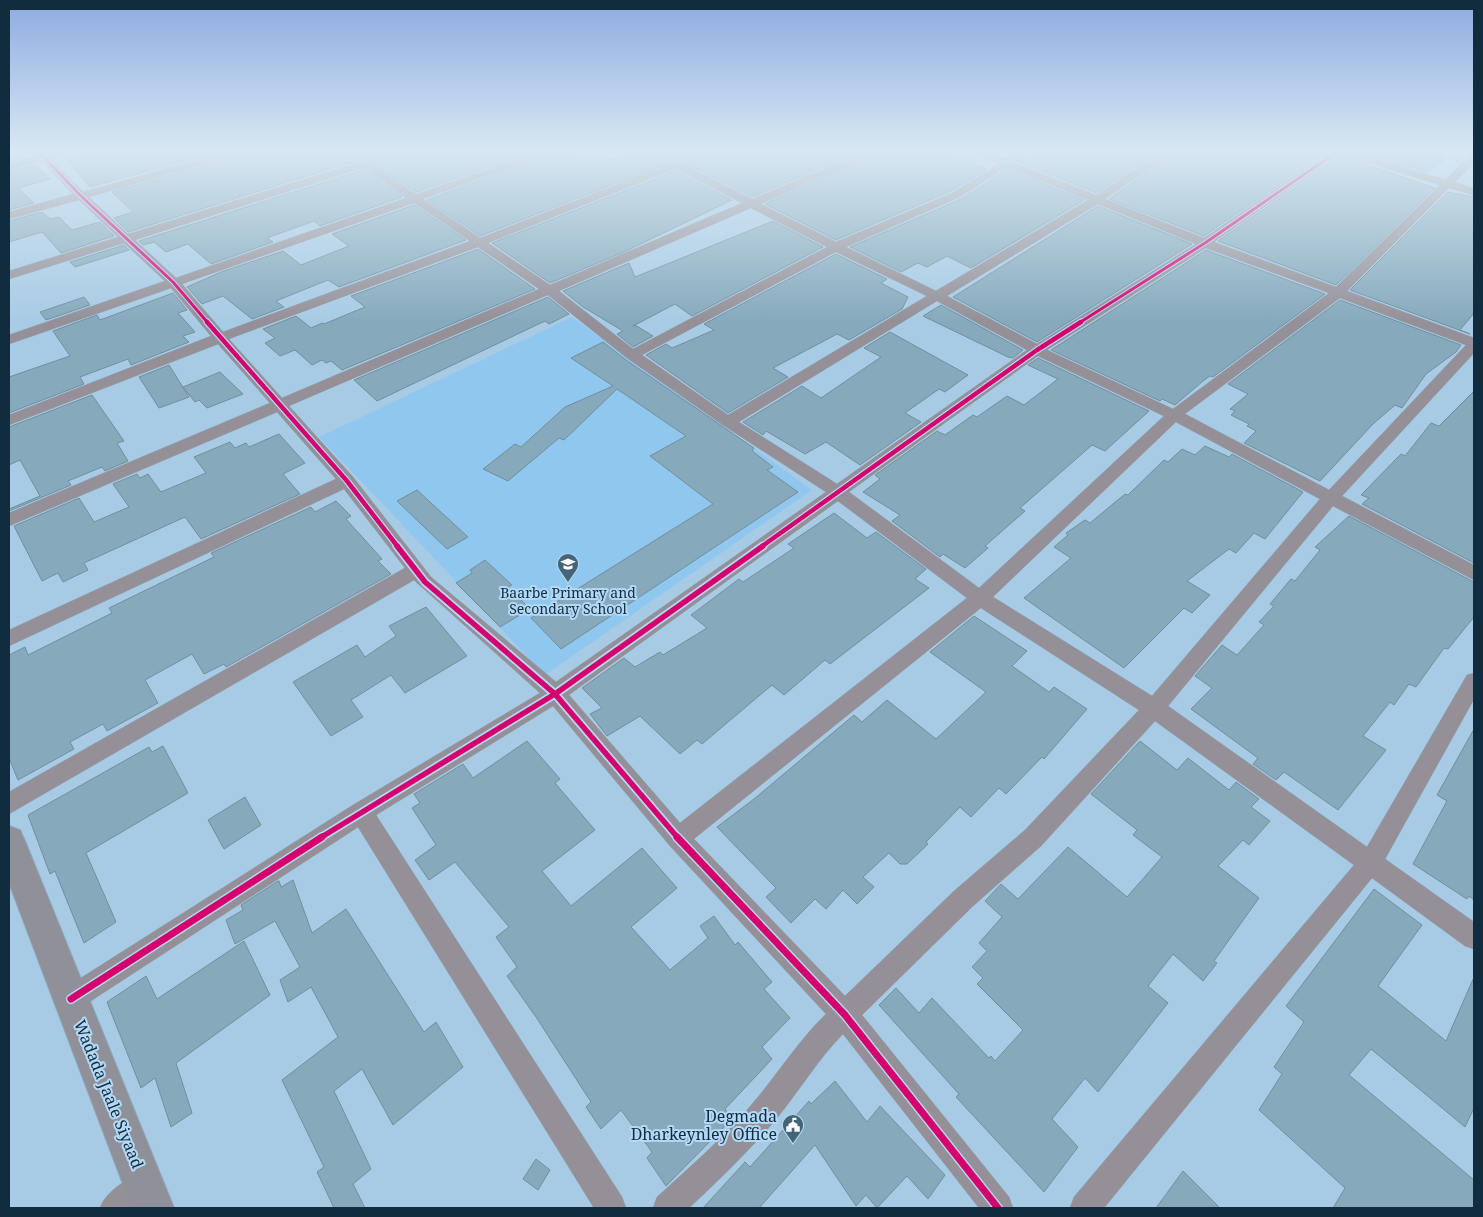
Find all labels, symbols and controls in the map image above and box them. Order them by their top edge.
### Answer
school or university icon: Baarbe Primary and Secondary School [556,552,580,583]
place label: Baarbe Primary and Secondary School [500,583,636,618]
street label: Wadada Jaale Siyaad [69,1016,149,1172]
place label: Degmada Dharkeynley Office [631,1105,777,1145]
public building icon: Degmada Dharkeynley Office [781,1113,805,1144]

